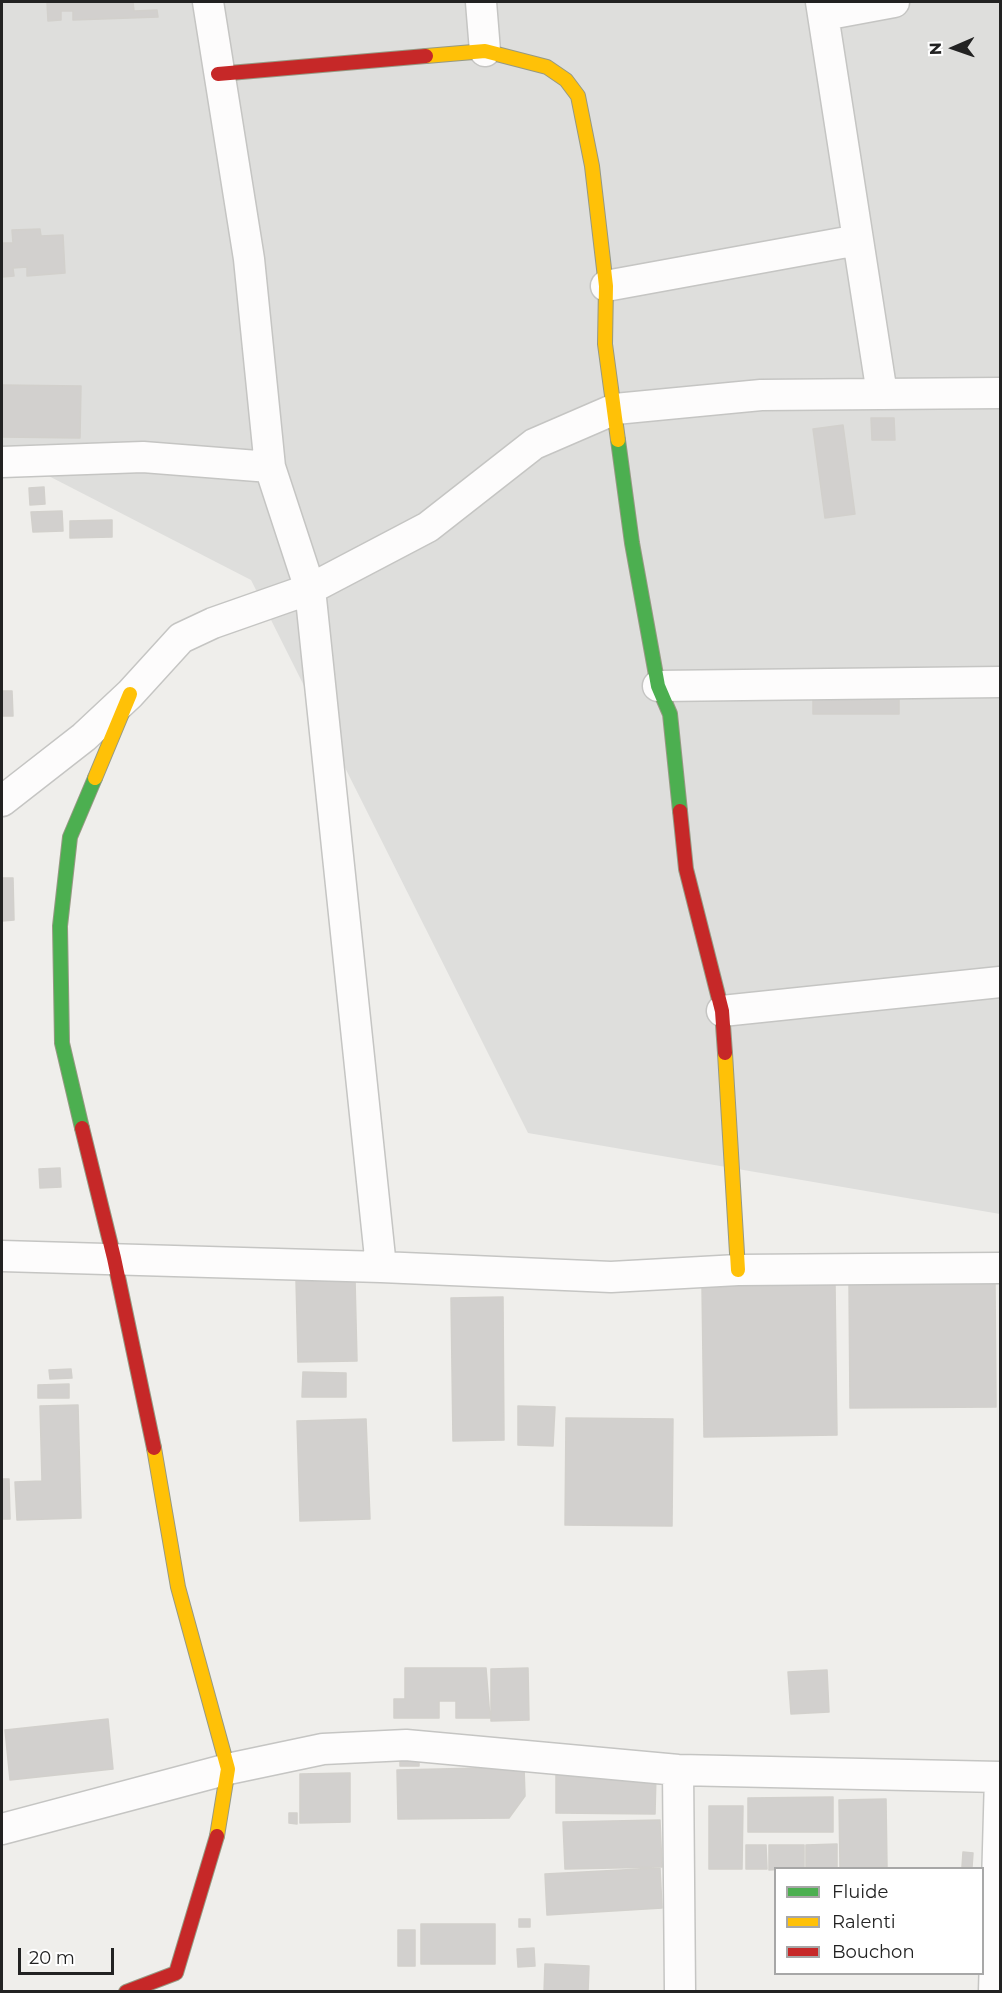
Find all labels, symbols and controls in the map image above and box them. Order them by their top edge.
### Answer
north arrow [924,18,984,78]
text: N [926,42,945,55]
legend [774,1867,984,1975]
text: Fluide [832,1881,888,1903]
text: Ralenti [832,1911,896,1933]
scale bar [21,1936,117,1974]
text: Bouchon [832,1941,915,1963]
text: 20 m [29,1947,75,1969]

